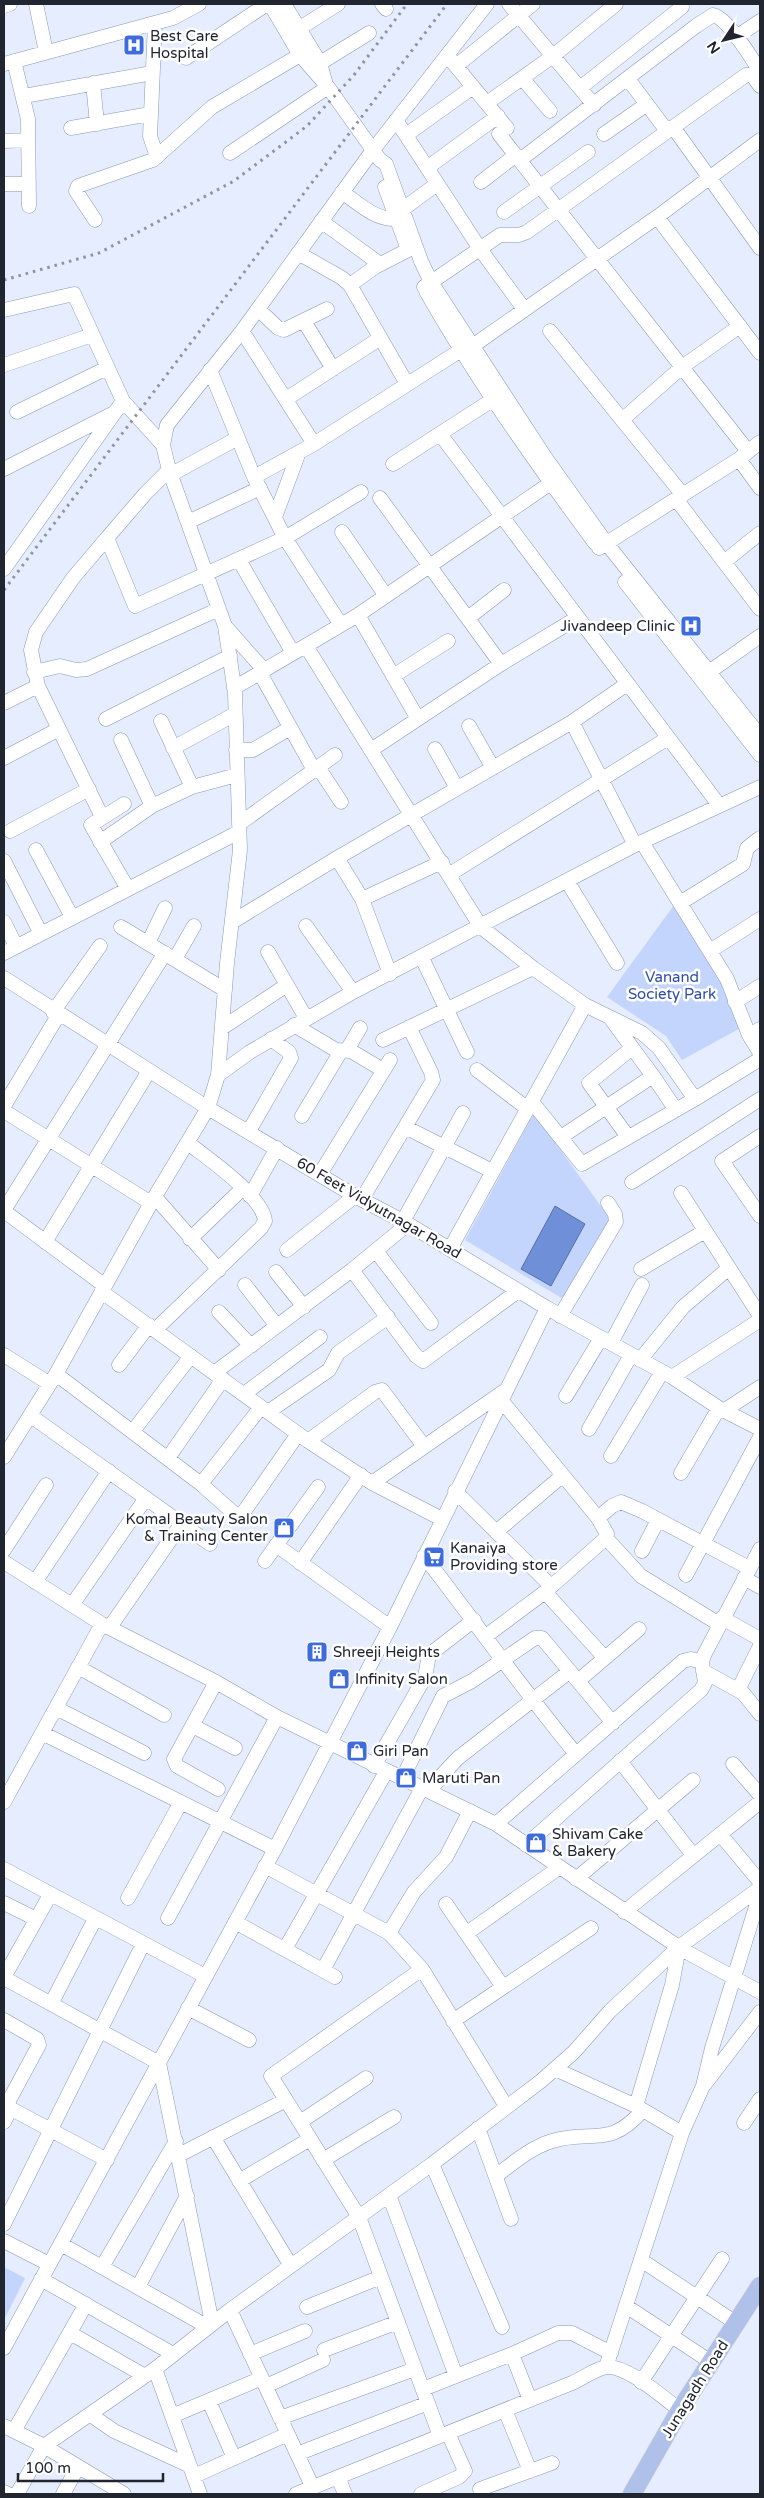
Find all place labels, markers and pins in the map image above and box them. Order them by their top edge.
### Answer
place label: Best Care Hospital [150,27,218,62]
hospital icon: Best Care Hospital [122,33,146,57]
hospital icon: Jivandeep Clinic [679,614,703,638]
place label: Jivandeep Clinic [560,617,675,635]
place label: Komal Beauty Salon & Training Center [125,1510,268,1545]
shop icon: Komal Beauty Salon & Training Center [272,1516,296,1540]
place label: Kanaiya Providing store [450,1539,558,1574]
supermarket icon: Kanaiya Providing store [422,1545,446,1569]
building icon: Shreeji Heights [305,1640,329,1664]
place label: Shreeji Heights [333,1643,440,1661]
shop icon: Infinity Salon [327,1667,351,1691]
place label: Infinity Salon [355,1670,448,1688]
shop icon: Giri Pan [345,1739,369,1763]
place label: Giri Pan [373,1742,429,1760]
shop icon: Maruti Pan [394,1766,418,1790]
place label: Maruti Pan [422,1769,500,1787]
place label: Shivam Cake & Bakery [552,1825,643,1860]
shop icon: Shivam Cake & Bakery [524,1831,548,1855]

